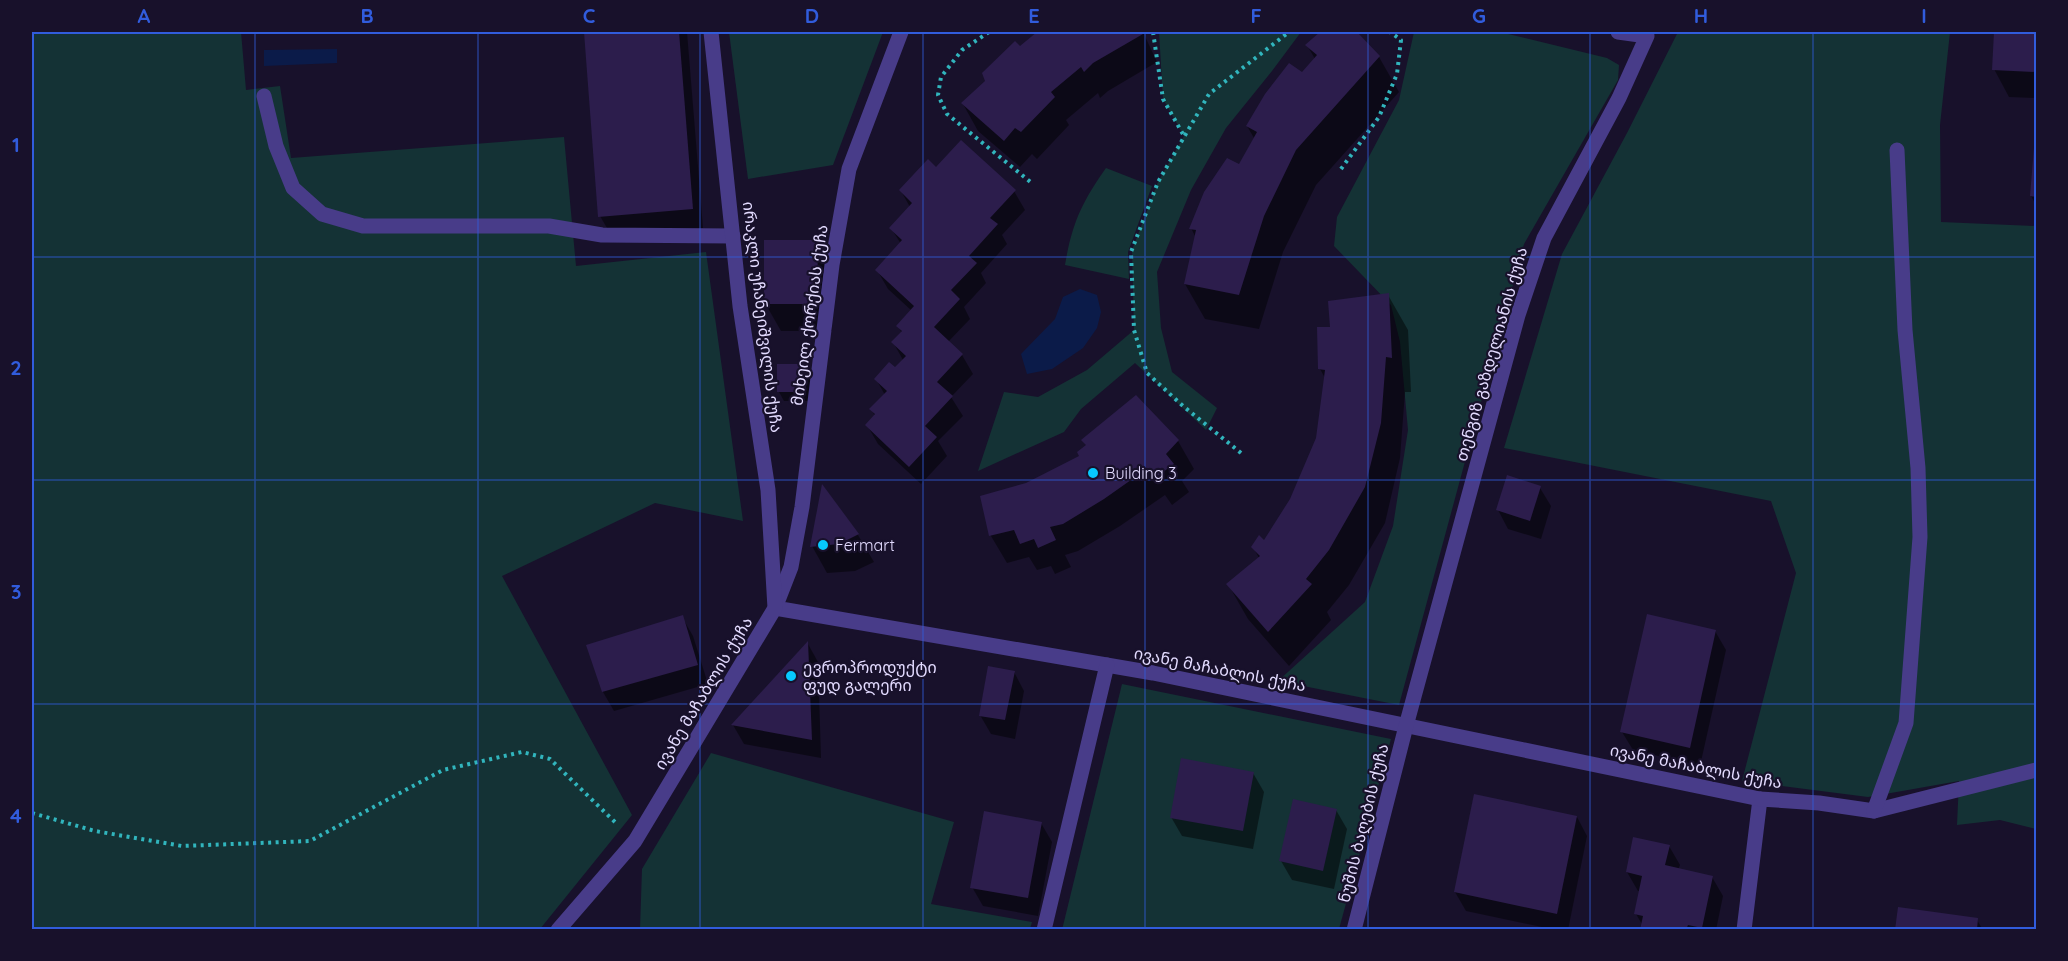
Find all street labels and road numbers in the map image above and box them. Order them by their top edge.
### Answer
street label: ირაკლი უჩანეიშვილის ქუჩა [738,200,787,434]
street label: მიხეილ ქორქიას ქუჩა [786,223,833,407]
street label: თენგიზ გაზდელიანის ქუჩა [1451,245,1532,464]
street label: ივანე მაჩაბლის ქუჩა [649,613,757,773]
street label: ივანე მაჩაბლის ქუჩა [1132,643,1308,696]
street label: ივანე მაჩაბლის ქუჩა [1608,740,1784,793]
street label: ნუშის ბაღების ქუჩა [1334,742,1392,904]

